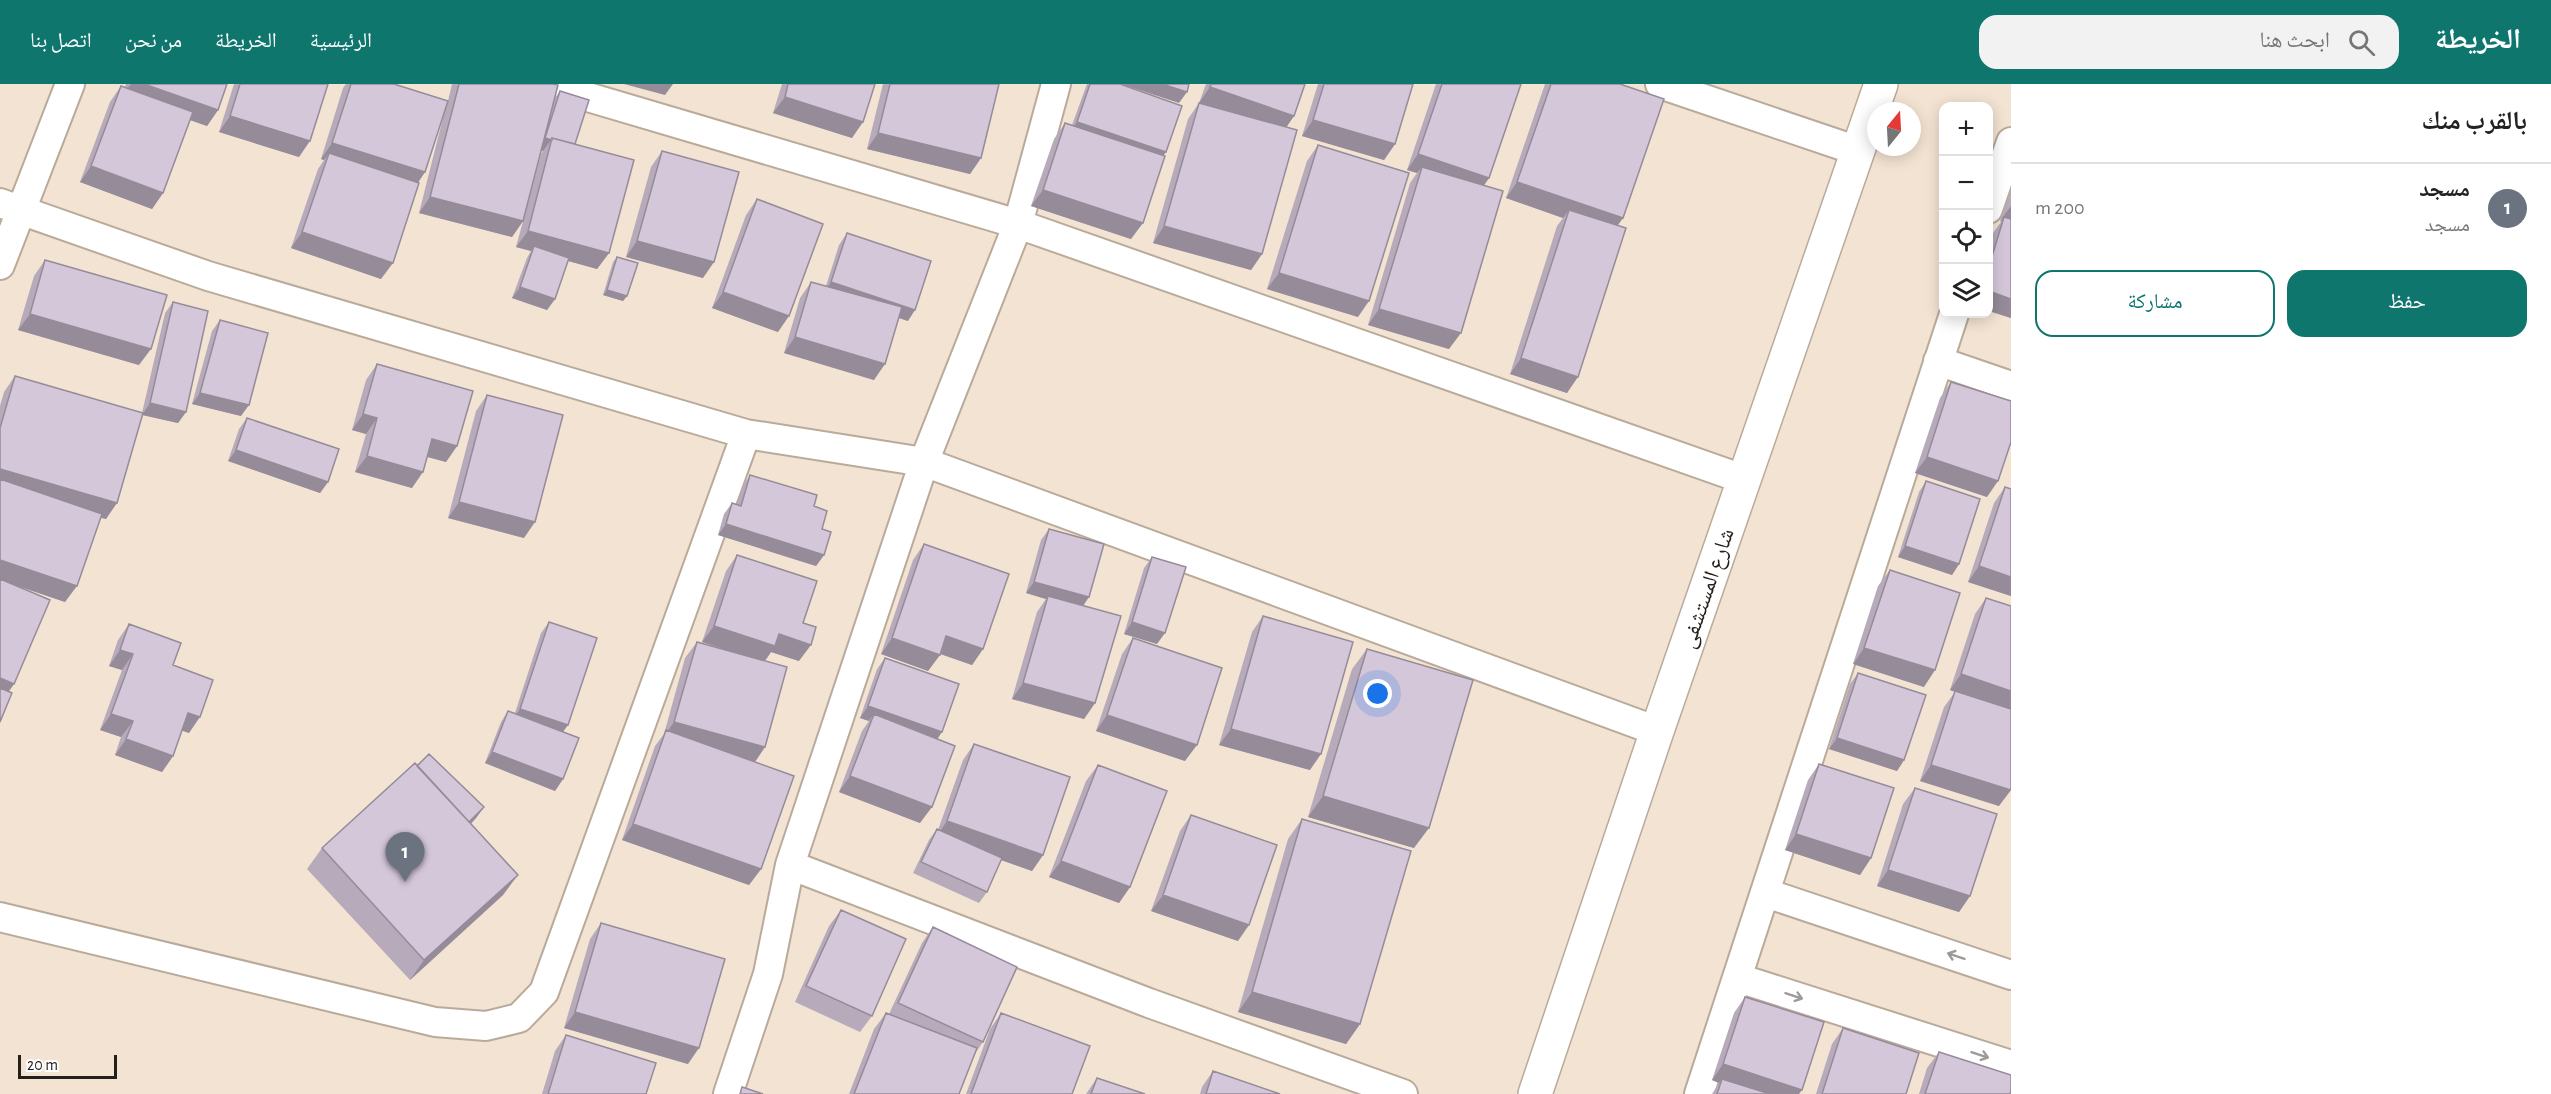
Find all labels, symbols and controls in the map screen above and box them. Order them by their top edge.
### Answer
search box [1979,15,2399,69]
icon: search [2345,26,2378,59]
text: الخريطة [2435,26,2521,54]
text: ابحث هنا [2259,29,2330,51]
text: اتصل بنا [30,30,92,51]
text: من نحن [125,30,182,51]
text: الخريطة [215,30,277,51]
text: الرئيسية [310,30,372,51]
north arrow [1867,102,1921,156]
map controls [1939,102,1993,318]
button: + [1939,102,1993,156]
text: بالقرب منك [2422,108,2527,134]
button: − [1939,156,1993,210]
text: مسجد [2419,178,2470,200]
text: 200 m [2035,198,2085,218]
text: 1 [2504,198,2511,218]
button: locate [1939,210,1993,264]
text: مسجد [2425,215,2470,235]
button: layers [1939,264,1993,318]
button: مشاركة [2035,270,2275,337]
button: حفظ [2287,270,2527,337]
street label: شارع المستشفى [1676,526,1740,652]
your location [1363,679,1392,708]
pin: 1 [386,832,424,882]
one-way arrow [1947,950,1966,961]
one-way arrow [1784,991,1803,1002]
one-way arrow [1970,1050,1989,1061]
scale bar [18,1052,117,1080]
text: 20 m [27,1057,58,1073]

